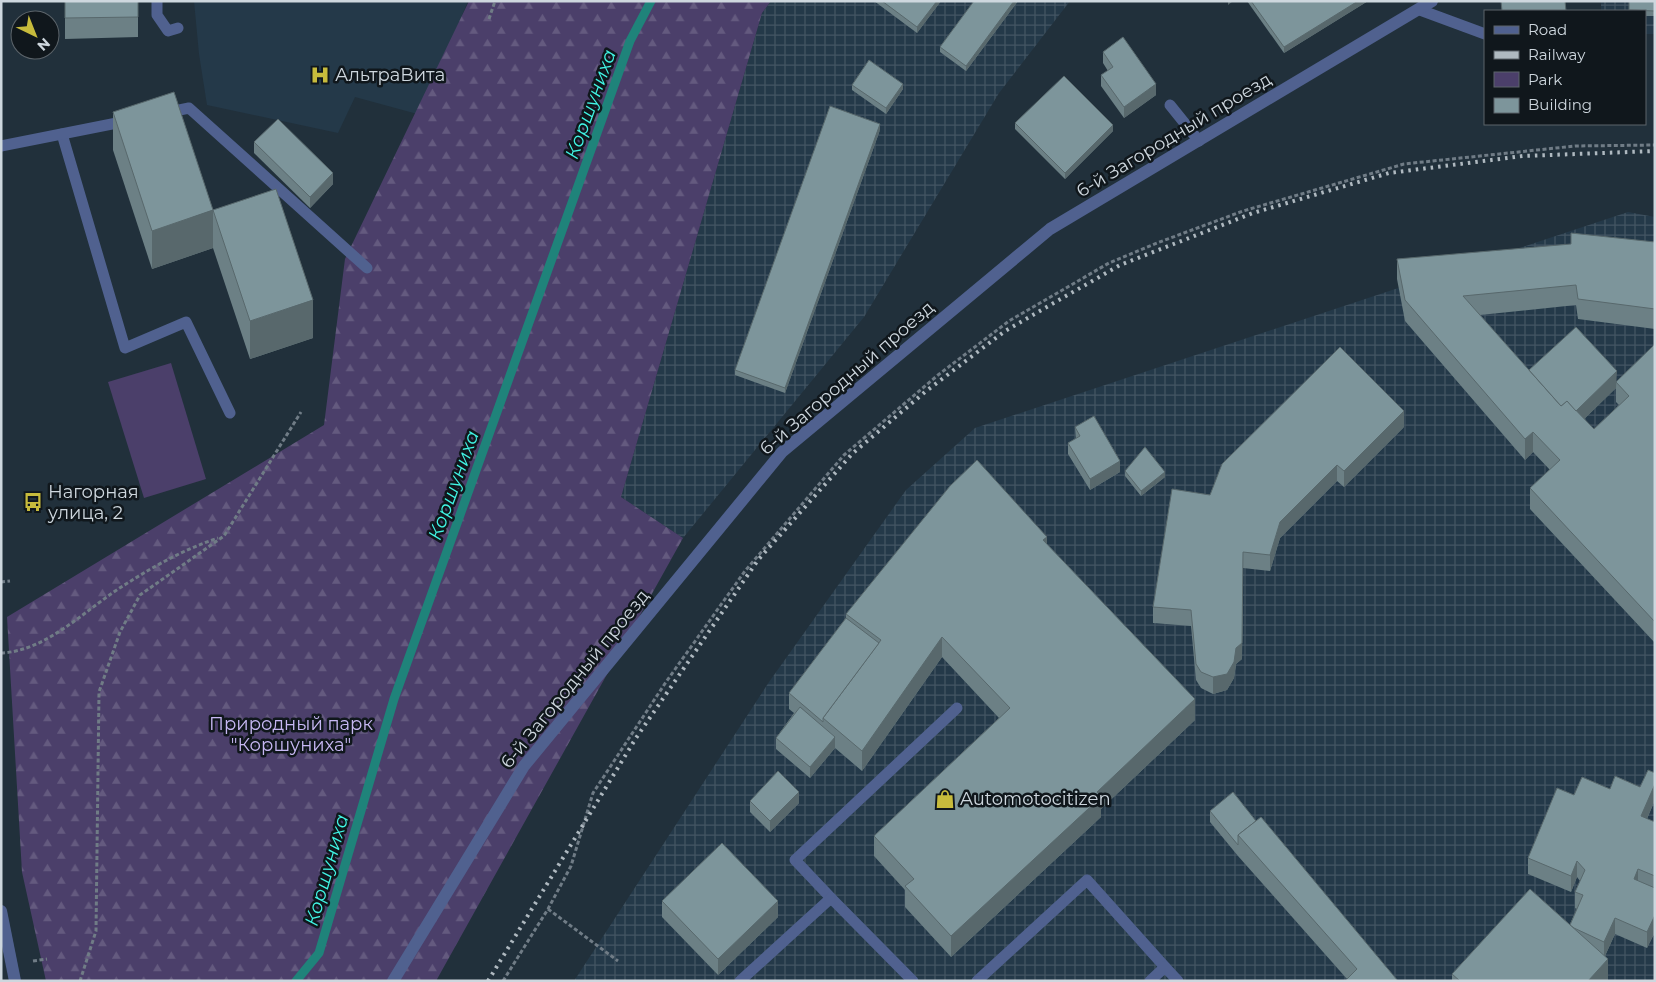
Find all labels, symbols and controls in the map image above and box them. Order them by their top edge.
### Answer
north arrow [10,10,60,60]
legend [1484,10,1646,125]
text: Road [1528,20,1567,39]
text: N [34,34,54,55]
text: Railway [1528,45,1586,64]
water label: Коршуниха [560,46,621,162]
hospital icon: АльтраВита [309,64,331,86]
place label: АльтраВита [335,64,445,86]
street label: 6-й Загородный проезд [1073,68,1276,202]
text: Park [1528,70,1562,89]
text: Building [1528,95,1592,114]
street label: 6-й Загородный проезд [755,296,939,460]
water label: Коршуниха [423,427,484,543]
place label: Нагорная улица, 2 [47,481,139,524]
bus stop icon: Нагорная улица, 2 [22,491,44,513]
street label: 6-й Загородный проезд [496,585,654,773]
park label: Природный парк "Коршуниха" [209,713,373,756]
shop icon: Automotocitizen [934,788,956,810]
place label: Automotocitizen [960,788,1111,810]
water label: Коршуниха [300,812,353,929]

